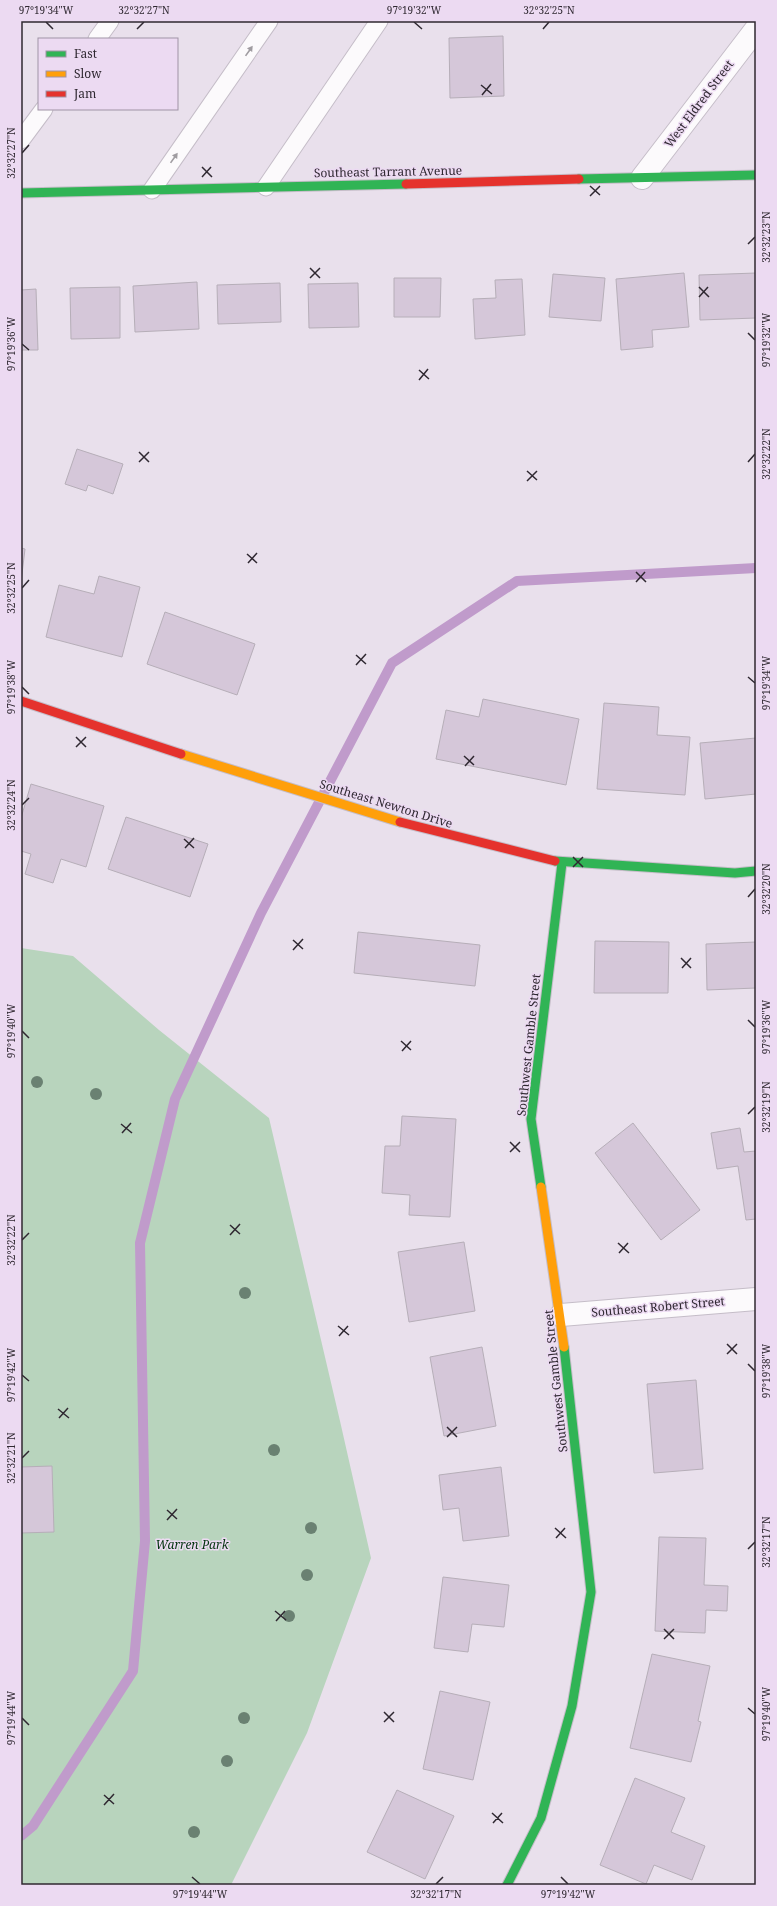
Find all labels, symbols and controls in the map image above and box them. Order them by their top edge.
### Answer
text: 97°19'34"W [19,3,74,17]
text: 32°32'27"N [118,3,170,17]
text: 97°19'32"W [387,3,442,17]
text: 32°32'25"N [523,3,575,17]
legend [38,38,178,110]
text: Fast [74,45,97,62]
one-way arrow [245,46,253,56]
street label: West Eldred Street [660,56,737,151]
text: Slow [74,65,102,82]
text: Jam [73,85,96,102]
text: 32°32'27"N [4,127,18,179]
one-way arrow [170,152,178,163]
street label: Southeast Tarrant Avenue [314,162,462,181]
text: 32°32'23"N [759,211,773,263]
text: 97°19'32"W [759,312,773,367]
text: 97°19'36"W [4,316,18,371]
text: 32°32'22"N [759,428,773,480]
text: 32°32'25"N [4,562,18,614]
text: 97°19'34"W [759,655,773,710]
text: 97°19'38"W [4,659,18,714]
street label: Southeast Newton Drive [317,775,455,832]
text: 32°32'24"N [4,779,18,831]
text: 32°32'20"N [759,863,773,915]
street label: Southwest Gamble Street [513,973,544,1117]
text: 97°19'36"W [759,999,773,1054]
text: 97°19'40"W [4,1003,18,1058]
text: 32°32'19"N [759,1081,773,1133]
text: 32°32'22"N [4,1214,18,1266]
street label: Southeast Robert Street [591,1292,725,1321]
street label: Southwest Gamble Street [540,1309,571,1453]
text: 97°19'38"W [759,1343,773,1398]
text: 97°19'42"W [4,1347,18,1402]
text: 32°32'21"N [4,1432,18,1484]
text: 32°32'17"N [759,1516,773,1568]
park label: Warren Park [156,1536,230,1553]
text: 97°19'40"W [759,1686,773,1741]
text: 97°19'44"W [4,1690,18,1745]
text: 97°19'44"W [173,1887,228,1901]
text: 32°32'17"N [410,1887,462,1901]
text: 97°19'42"W [541,1887,596,1901]

